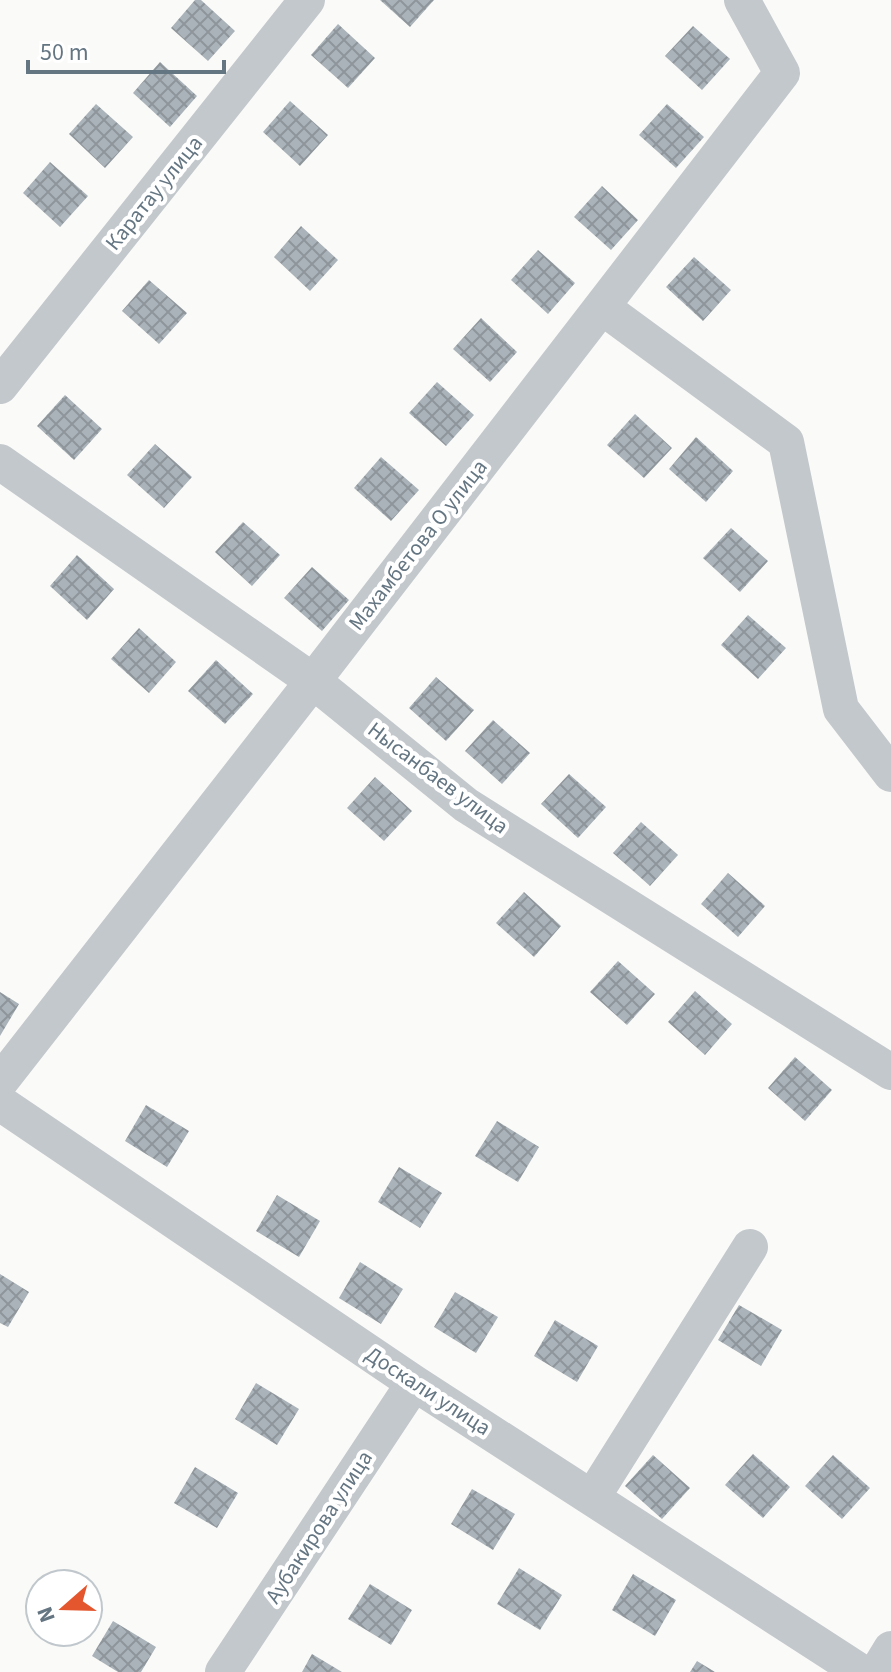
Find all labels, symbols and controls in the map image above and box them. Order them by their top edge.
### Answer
scale bar [28,24,224,74]
text: 50 m [40,35,89,70]
street label: Каратау улица [98,129,210,257]
street label: Махамбетова О улица [341,453,495,637]
street label: Нысанбаев улица [361,714,515,842]
street label: Доскали улица [359,1338,497,1444]
street label: Аубакирова улица [257,1444,381,1610]
north arrow [24,1568,104,1648]
text: N [29,1602,64,1627]

